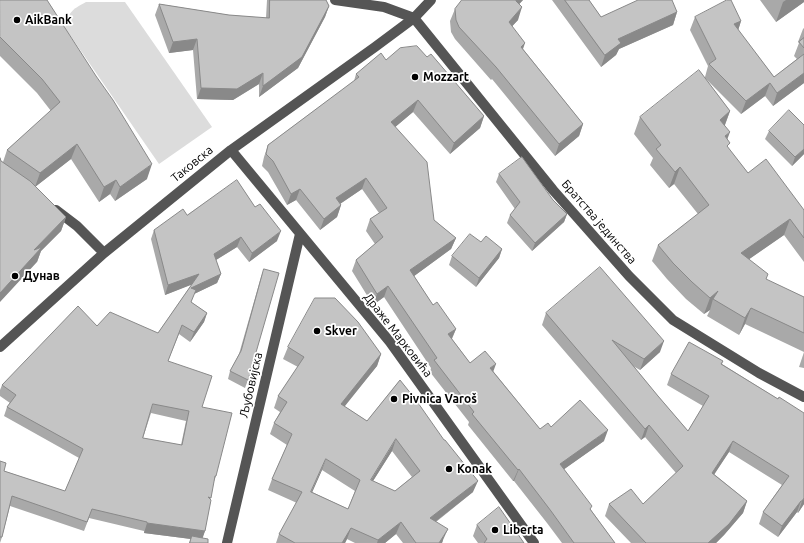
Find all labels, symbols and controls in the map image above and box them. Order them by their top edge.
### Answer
place label: AikBank [25,13,72,27]
marker: AikBank [12,15,22,25]
place label: Mozzart [423,70,469,84]
marker: Mozzart [410,72,420,82]
street label: Таковска [168,143,216,185]
street label: Братства јединства [558,177,640,267]
place label: Дунав [23,269,60,283]
marker: Дунав [10,271,20,281]
street label: Драже Марковића [361,290,435,380]
place label: Skver [325,324,357,338]
marker: Skver [312,326,322,336]
street label: Љубовијска [236,351,266,419]
place label: Pivnica Varoš [402,392,477,406]
marker: Pivnica Varoš [389,394,399,404]
place label: Konak [457,462,492,476]
marker: Konak [444,464,454,474]
place label: Liberta [503,523,543,537]
marker: Liberta [490,525,500,535]

